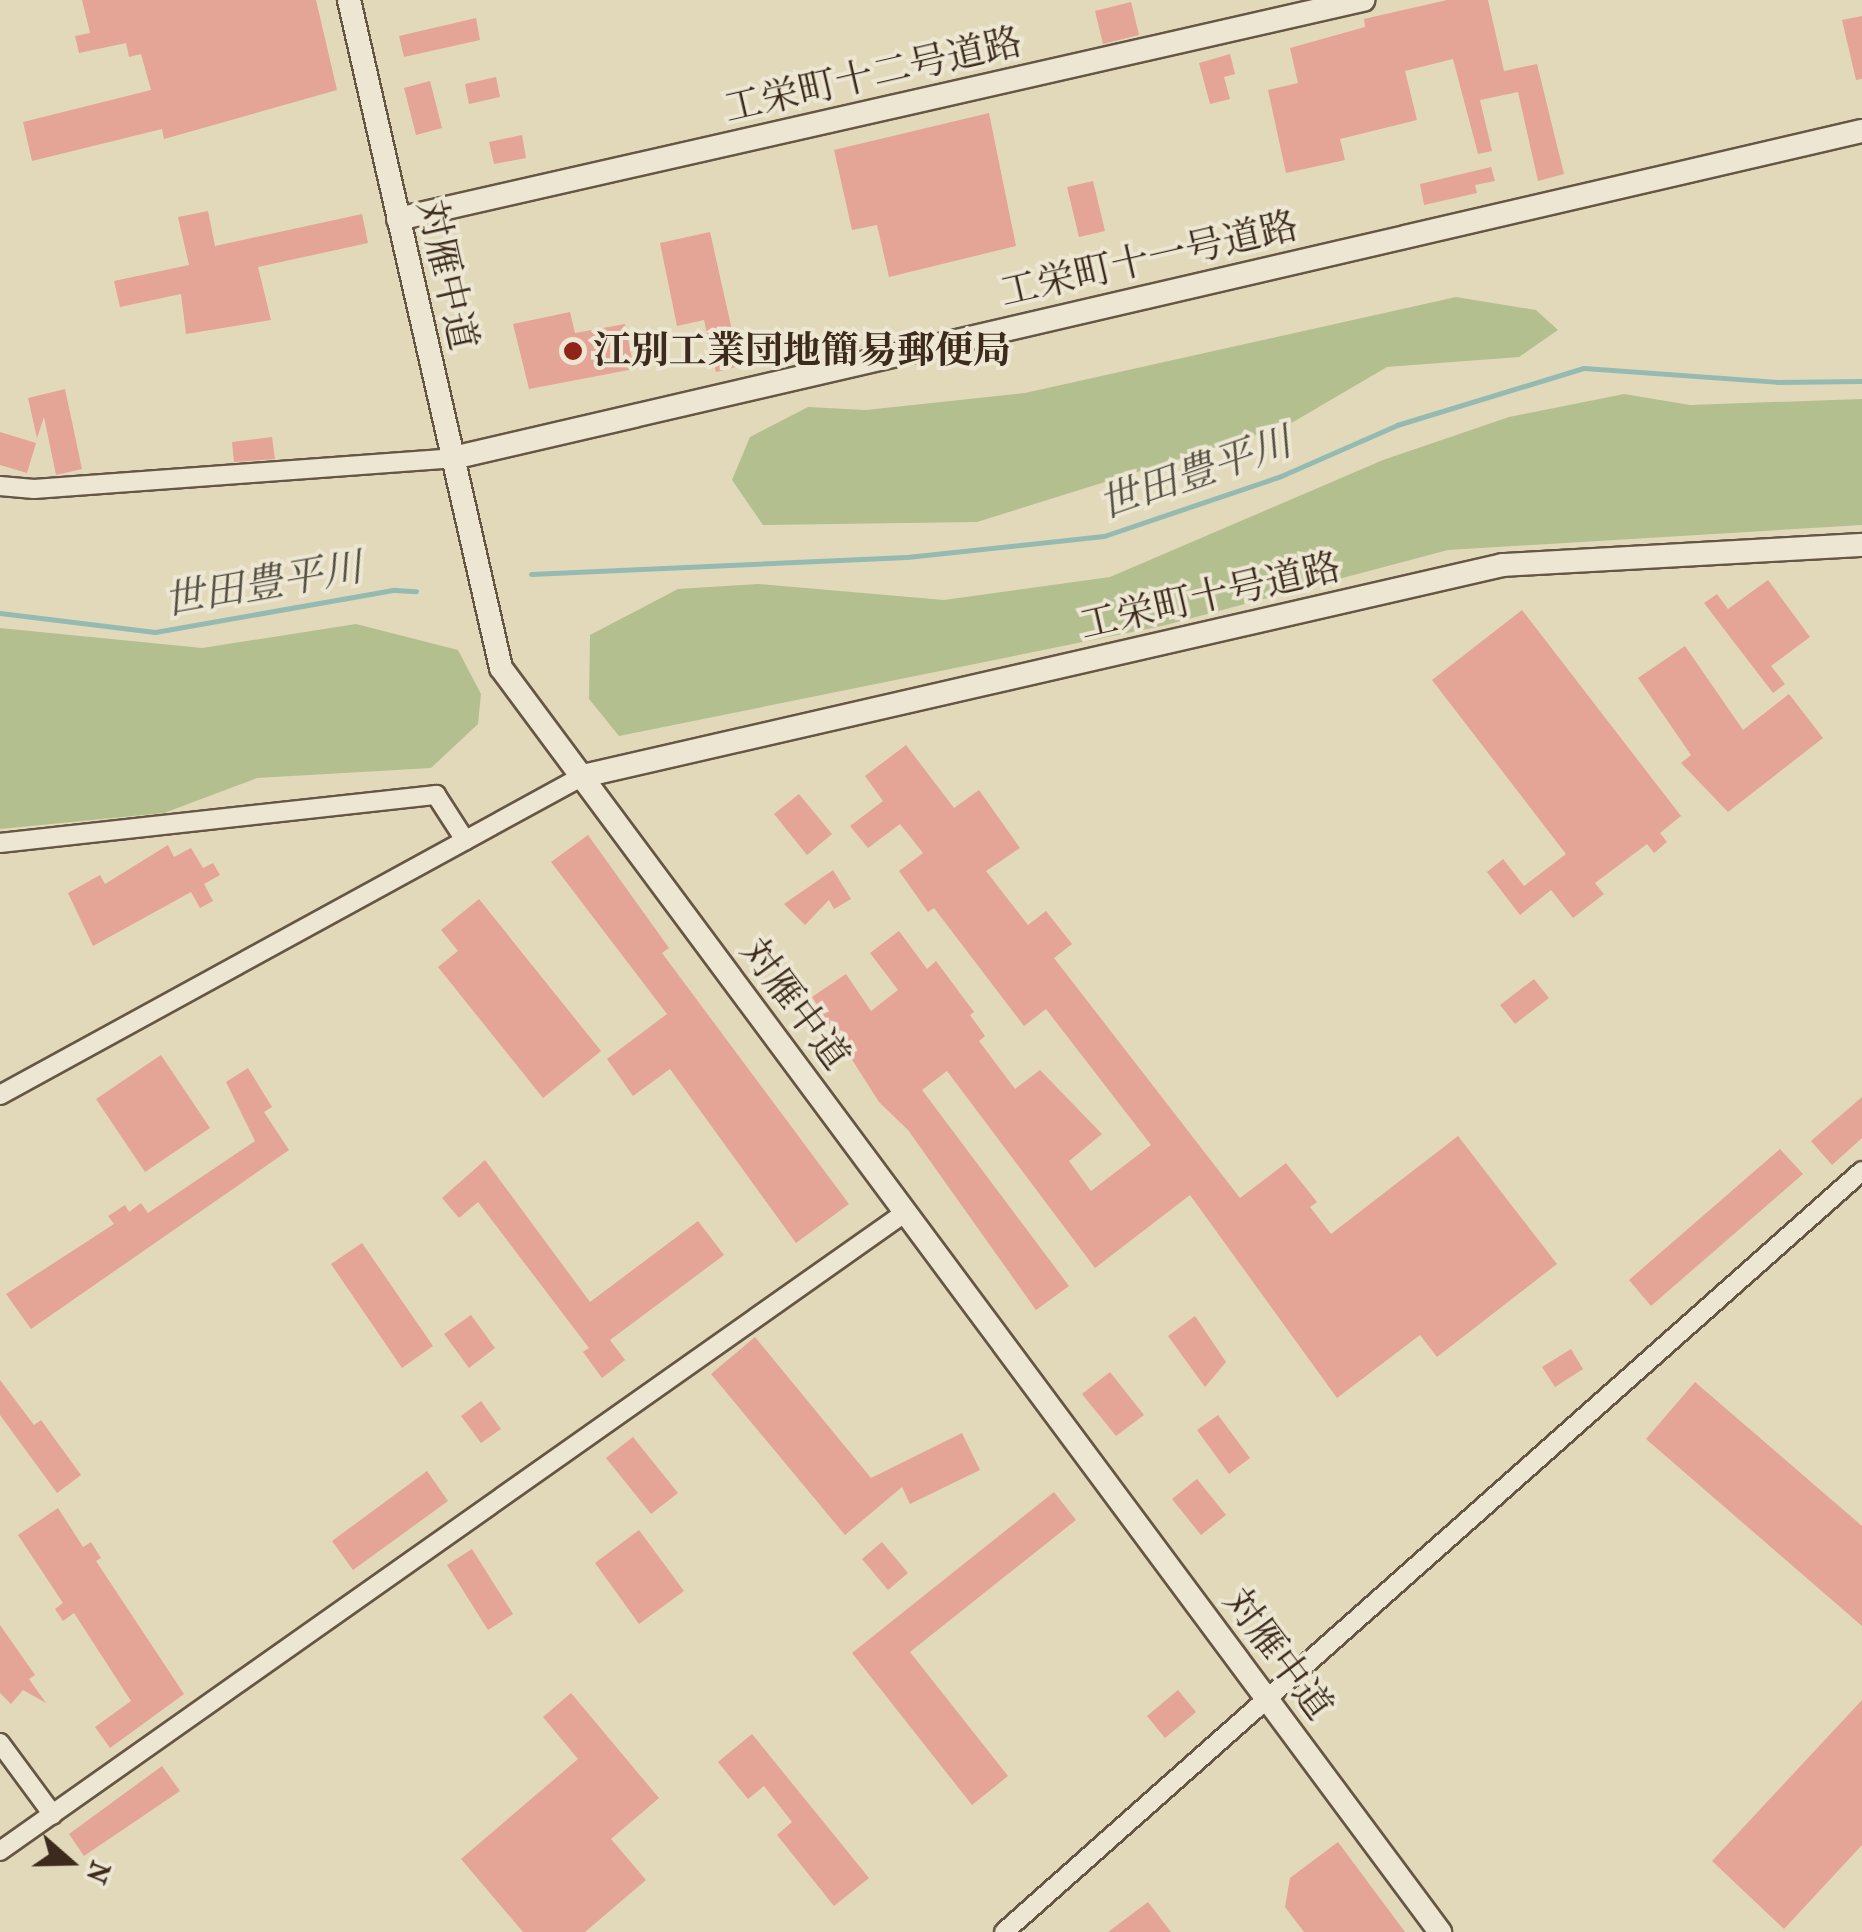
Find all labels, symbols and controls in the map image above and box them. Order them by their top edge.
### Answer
street label: 工栄町十二号道路 [720,19,1026,131]
street label: 対雁中道 [408,196,486,354]
street label: 工栄町十一号道路 [996,203,1302,315]
place label: 江別工業団地簡易郵便局 [593,328,1011,374]
marker: 江別工業団地簡易郵便局 [562,340,584,362]
water label: 世田豊平川 [1093,418,1297,528]
water label: 世田豊平川 [160,543,366,625]
street label: 工栄町十号道路 [1075,544,1345,648]
street label: 対雁中道 [731,930,859,1078]
street label: 対雁中道 [1214,1580,1342,1728]
north arrow [20,1812,120,1912]
text: N [80,1857,118,1888]

